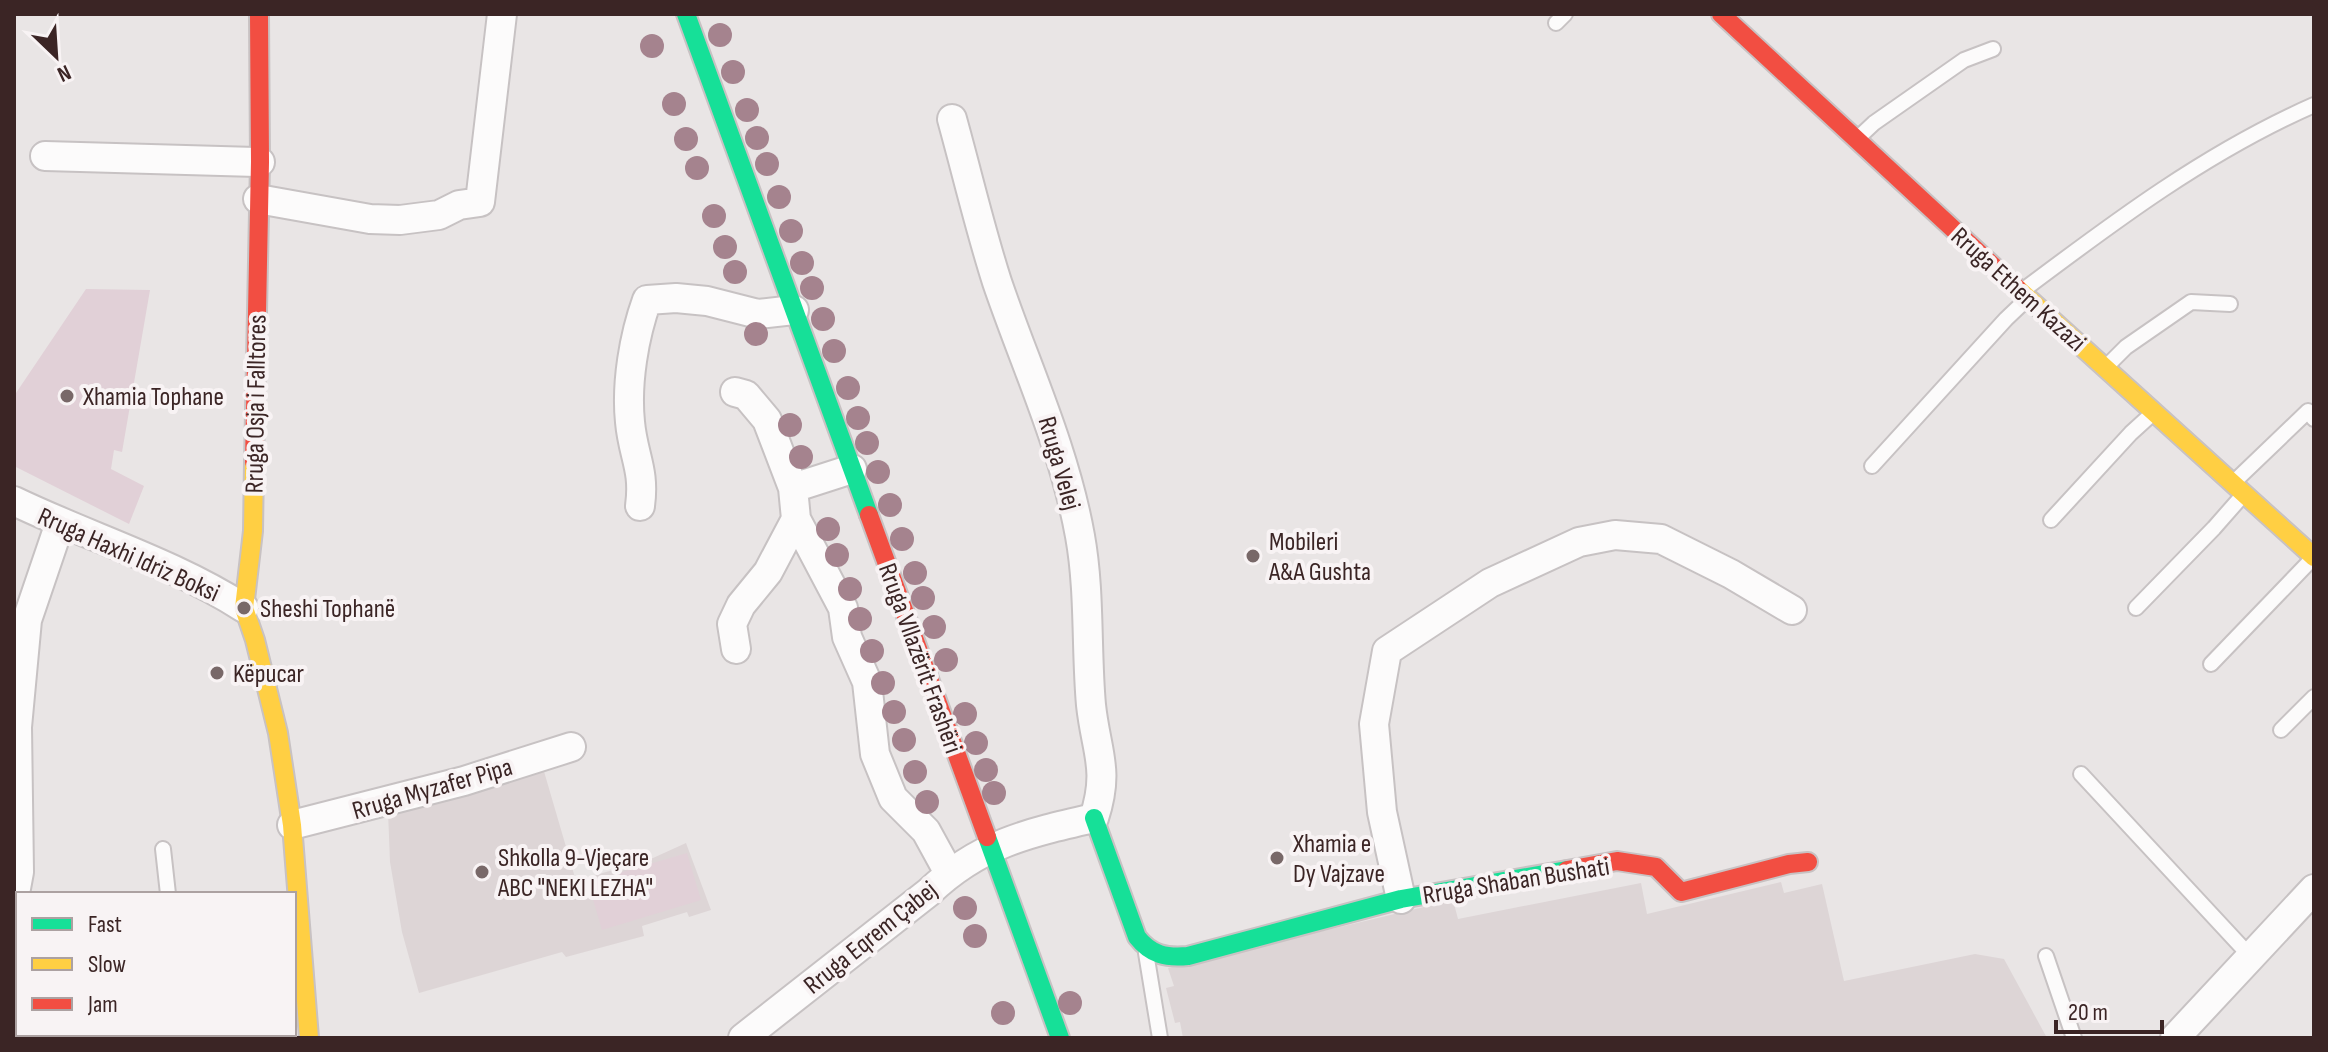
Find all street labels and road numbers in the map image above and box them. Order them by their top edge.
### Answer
street label: Rruga Ethem Kazazi [1944,221,2092,359]
street label: Rruga Osja i Falltores [239,314,274,494]
street label: Rruga Velej [1030,413,1087,514]
street label: Rruga Haxhi Idriz Boksi [33,501,224,609]
street label: Rruga Vllazërit Frashëri [871,559,968,758]
street label: Rruga Myzafer Pipa [349,752,516,827]
street label: Rruga Shaban Bushati [1421,851,1612,912]
street label: Rruga Eqrem Çabej [798,875,944,1001]

